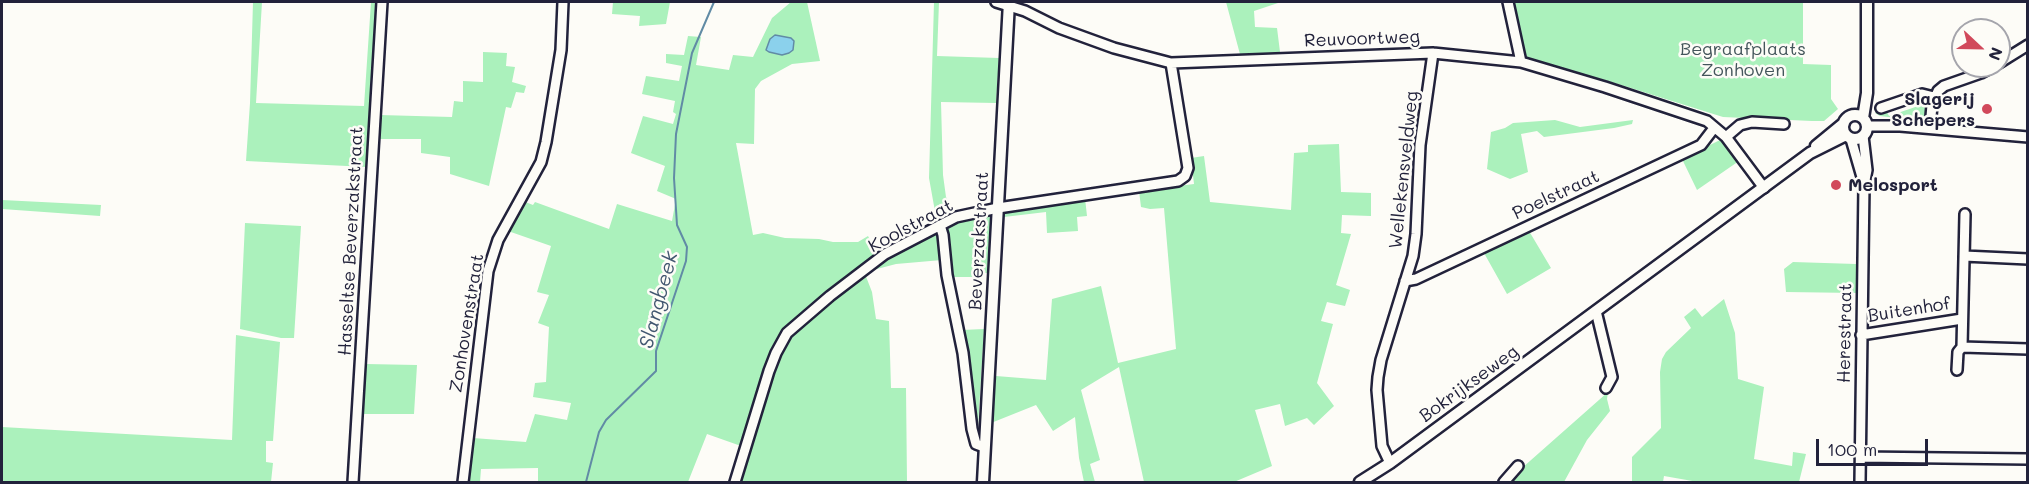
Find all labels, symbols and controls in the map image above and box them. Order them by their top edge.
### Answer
north arrow [1951,18,2011,78]
street label: Reuvoortweg [1304,26,1420,52]
park label: Begraafplaats Zonhoven [1680,38,1806,80]
text: N [1984,45,2008,64]
place label: Slagerij Schepers [1891,88,1975,130]
street label: Wellekensveldweg [1385,90,1423,250]
marker: Slagerij Schepers [1980,102,1994,116]
street label: Hasseltse Beverzakstraat [334,126,368,356]
street label: Poelstraat [1509,165,1603,225]
street label: Beverzakstraat [965,171,993,311]
place label: Melosport [1848,174,1938,196]
marker: Melosport [1829,178,1843,192]
street label: Koolstraat [865,195,957,257]
water label: Slangbeek [635,249,683,351]
street label: Zonhovenstraat [445,252,489,394]
street label: Herestraat [1833,283,1857,383]
street label: Buitenhof [1866,293,1952,327]
street label: Bokrijkseweg [1415,341,1523,427]
scale bar [1819,427,1932,465]
text: 100 m [1827,437,1877,461]

